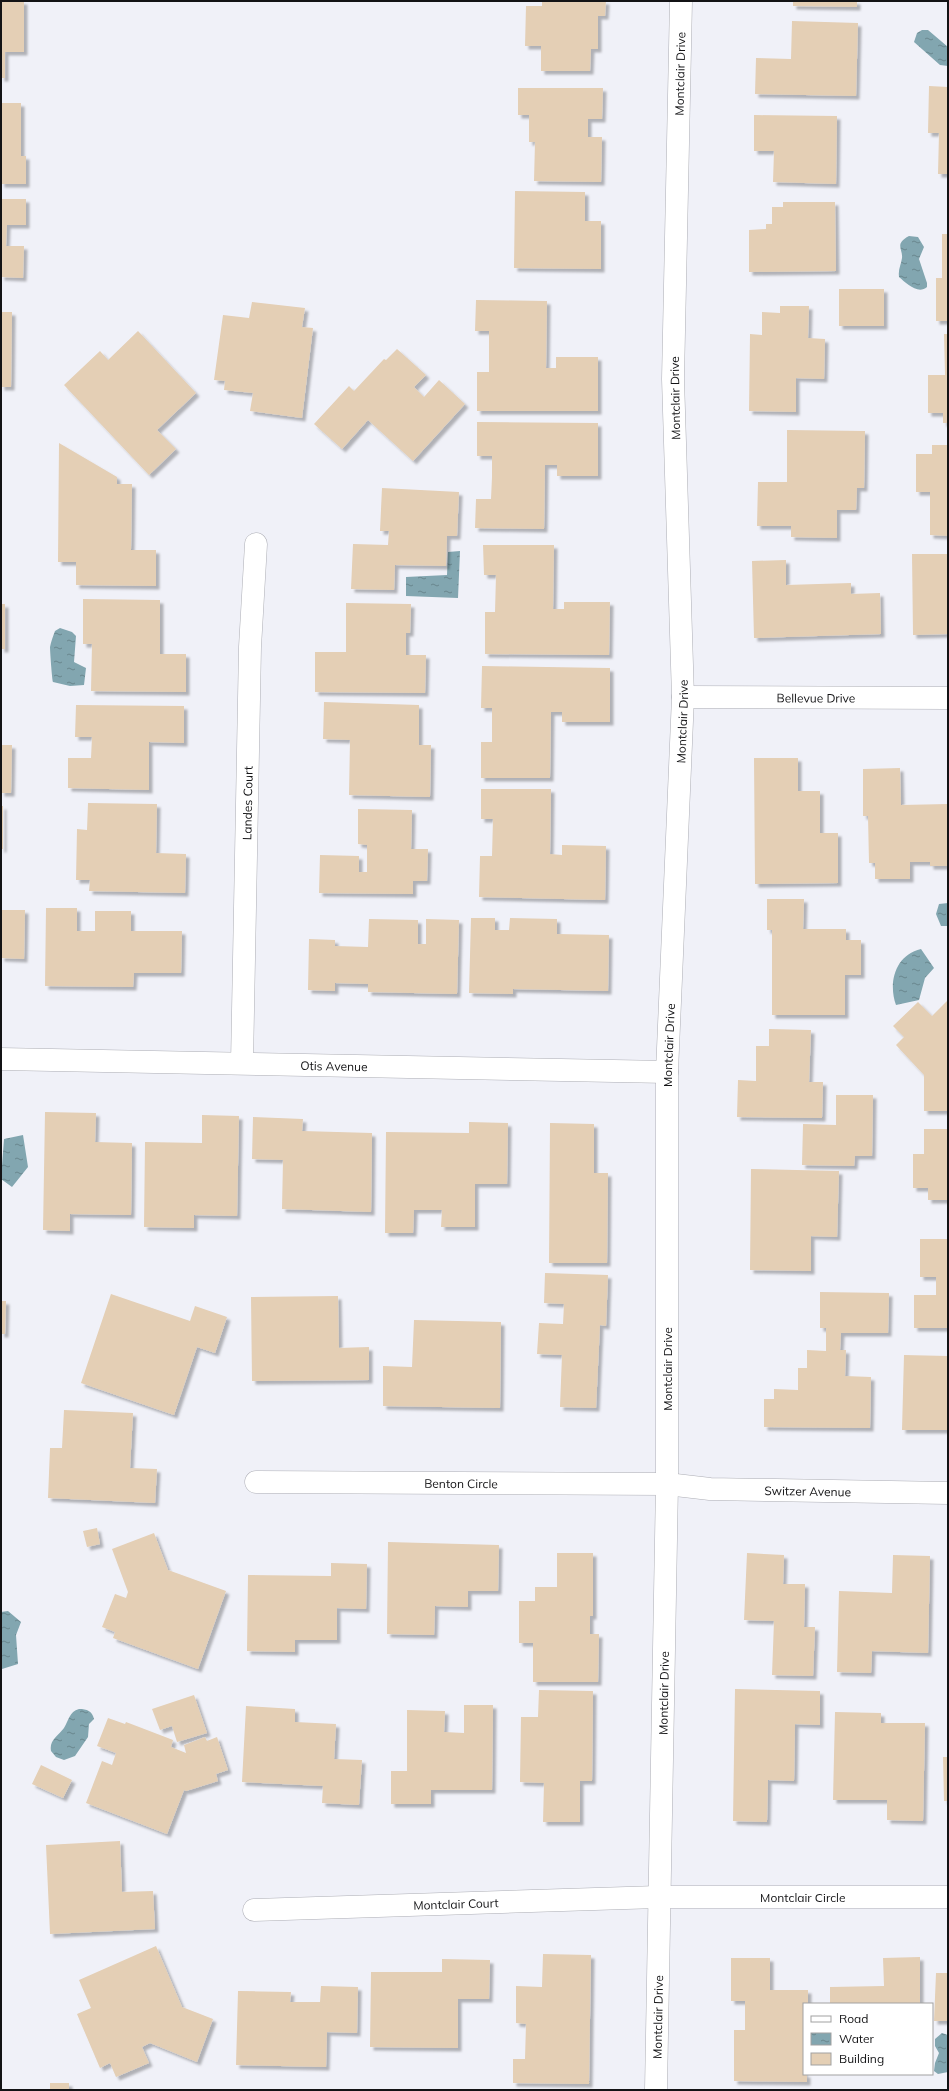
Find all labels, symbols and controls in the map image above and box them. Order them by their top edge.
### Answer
street label: Montclair Drive [671,32,688,116]
street label: Montclair Drive [667,356,683,440]
street label: Montclair Drive [673,679,691,764]
street label: Bellevue Drive [777,690,855,705]
street label: Landes Court [239,766,255,840]
street label: Montclair Drive [660,1003,677,1087]
street label: Otis Avenue [300,1057,368,1074]
street label: Montclair Drive [660,1327,675,1411]
street label: Benton Circle [424,1475,498,1491]
street label: Switzer Avenue [764,1482,851,1499]
street label: Montclair Drive [655,1651,671,1735]
street label: Montclair Circle [760,1890,846,1905]
street label: Montclair Court [413,1895,499,1912]
street label: Montclair Drive [649,1975,666,2059]
legend [803,2003,933,2075]
text: Road [839,2011,868,2026]
text: Water [839,2031,875,2046]
text: Building [839,2051,884,2066]

